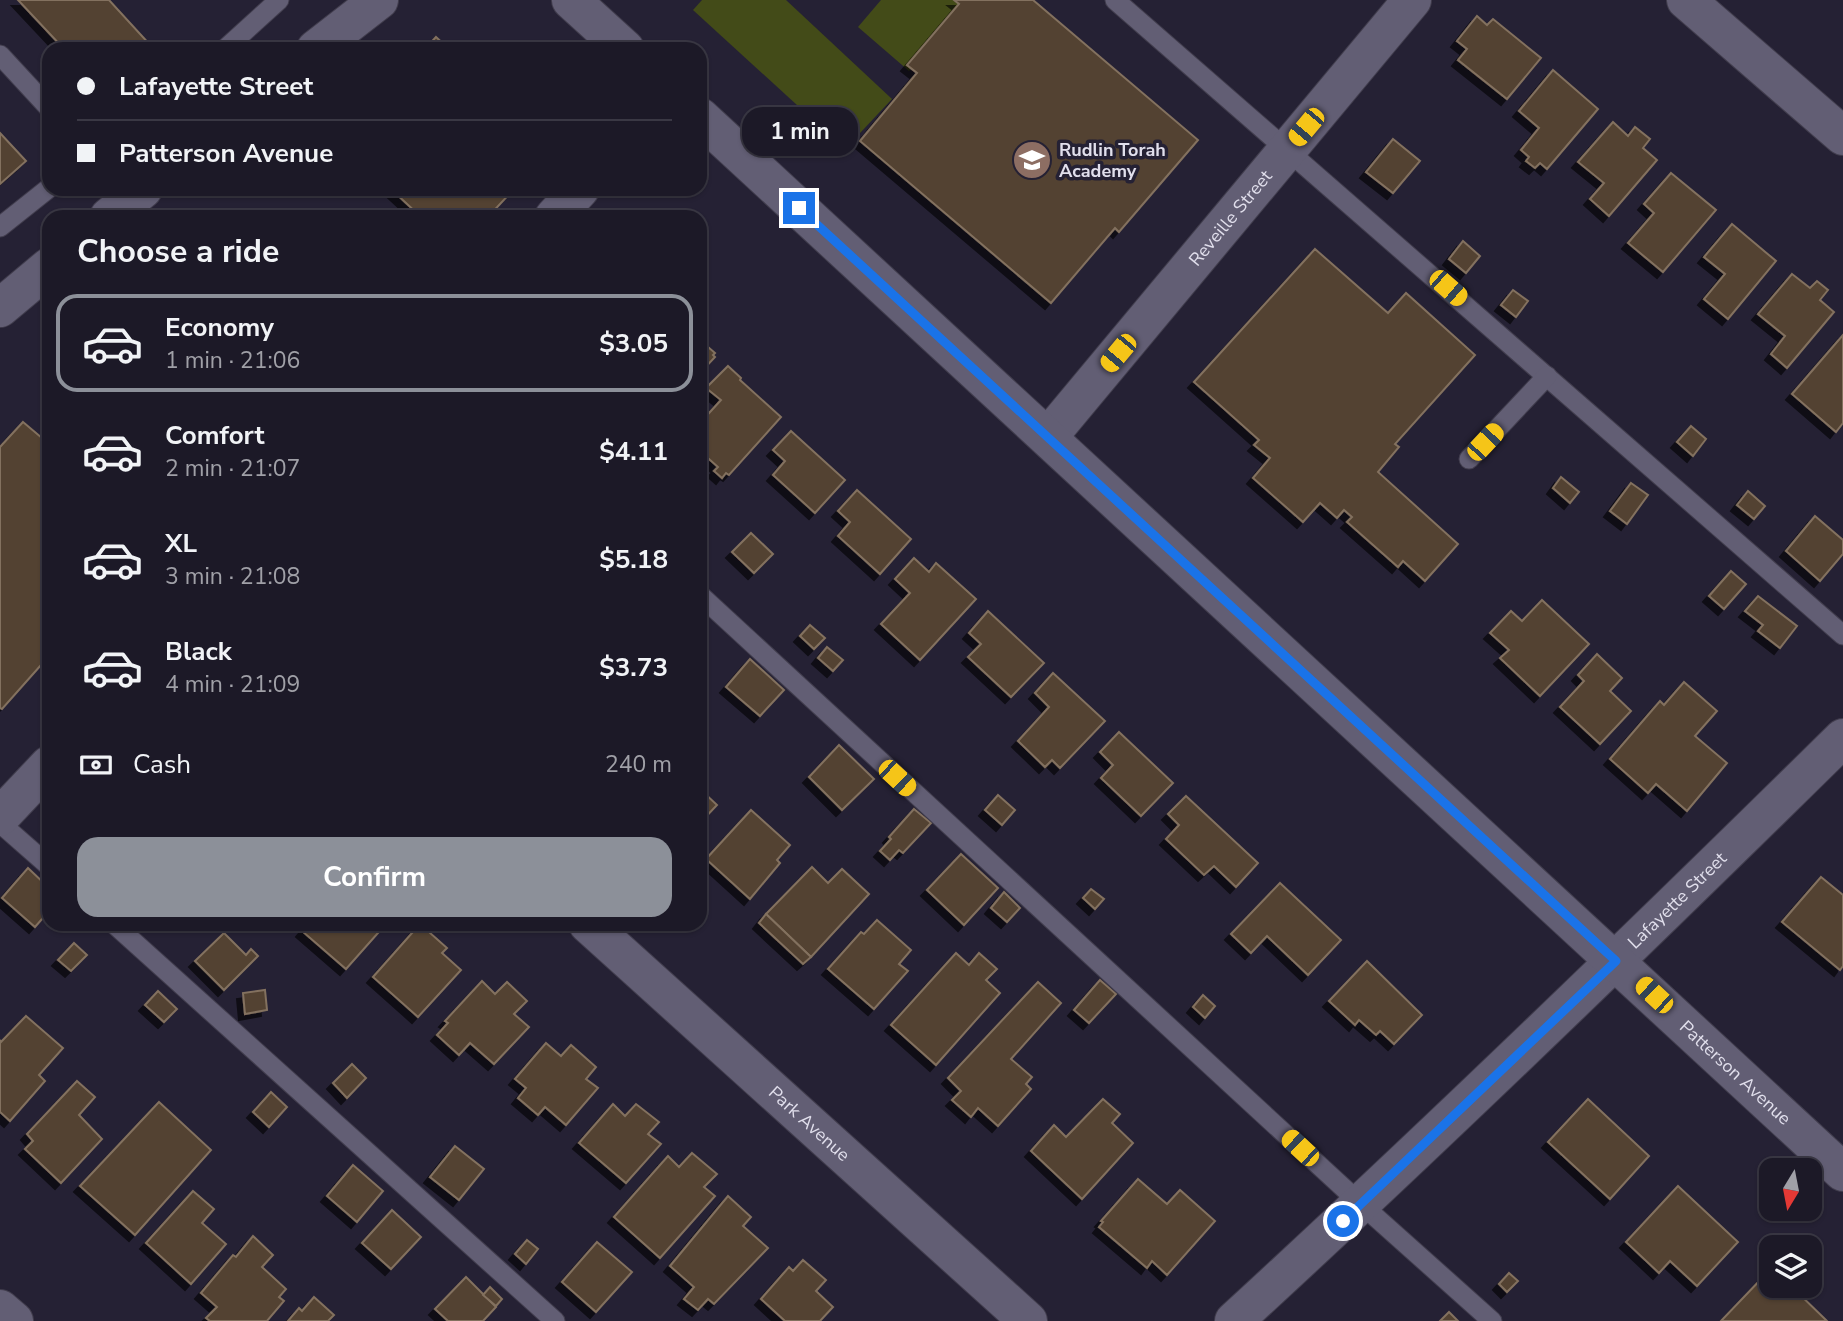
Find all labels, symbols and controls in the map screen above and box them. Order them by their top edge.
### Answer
text: Lafayette Street [119,69,313,104]
car [1285,104,1328,150]
callout: 1 min [741,106,857,156]
text: 1 min [770,116,830,147]
text: Patterson Avenue [119,136,333,171]
place label: Rudlin Torah Academy [1059,138,1166,183]
school or university icon: Rudlin Torah Academy [1011,139,1053,181]
street label: Reveille Street [1183,164,1278,271]
route end [783,192,815,224]
text: Choose a ride [77,230,279,273]
car [1426,266,1471,310]
text: Economy [165,310,274,345]
icon: car [81,312,144,375]
text: $3.05 [599,326,668,361]
car [1097,330,1140,376]
text: 1 min · 21:06 [165,345,300,376]
text: Comfort [165,418,265,453]
car [1463,419,1508,465]
icon: car [81,420,144,483]
text: $4.11 [599,434,668,469]
text: 2 min · 21:07 [165,453,300,484]
text: XL [165,526,197,561]
icon: car [81,528,144,591]
text: $5.18 [599,542,668,577]
text: 3 min · 21:08 [165,561,300,592]
text: Black [165,634,232,669]
icon: car [81,636,144,699]
text: $3.73 [599,650,668,685]
text: 4 min · 21:09 [165,669,300,700]
icon: cash [77,746,115,784]
text: Cash [133,747,191,782]
text: 240 m [605,749,672,780]
car [875,756,920,800]
button: Confirm [77,837,672,917]
street label: Lafayette Street [1623,846,1732,954]
car [1632,973,1677,1017]
street label: Patterson Avenue [1674,1015,1796,1130]
street label: Park Avenue [763,1081,855,1167]
car [1278,1126,1323,1170]
north arrow [1759,1158,1822,1222]
map controls [1759,1158,1822,1298]
route start [1327,1205,1359,1237]
button: layers [1759,1235,1822,1298]

